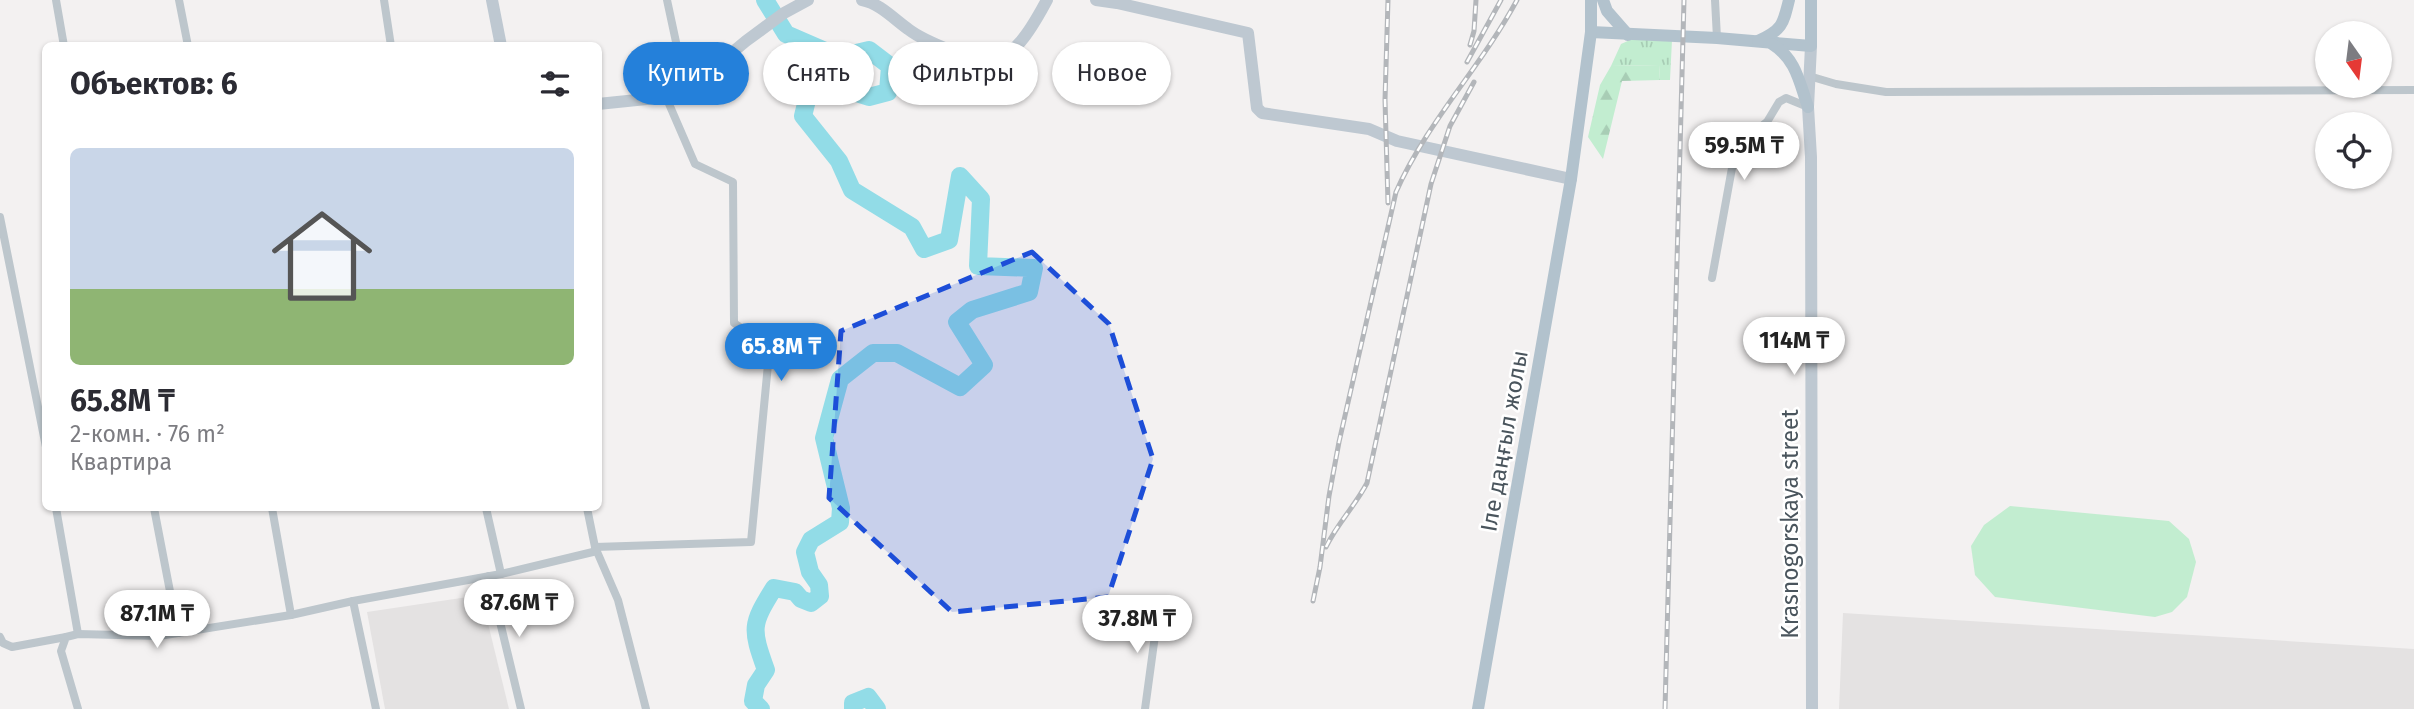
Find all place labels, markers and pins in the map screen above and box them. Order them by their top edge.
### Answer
pin: 59.5M ₸ [1679,122,1809,182]
pin: 114M ₸ [1737,318,1851,377]
pin: 65.8M ₸ [716,324,846,383]
pin: 87.6M ₸ [454,580,584,639]
pin: 87.1M ₸ [92,590,222,650]
pin: 37.8M ₸ [1072,596,1202,655]

